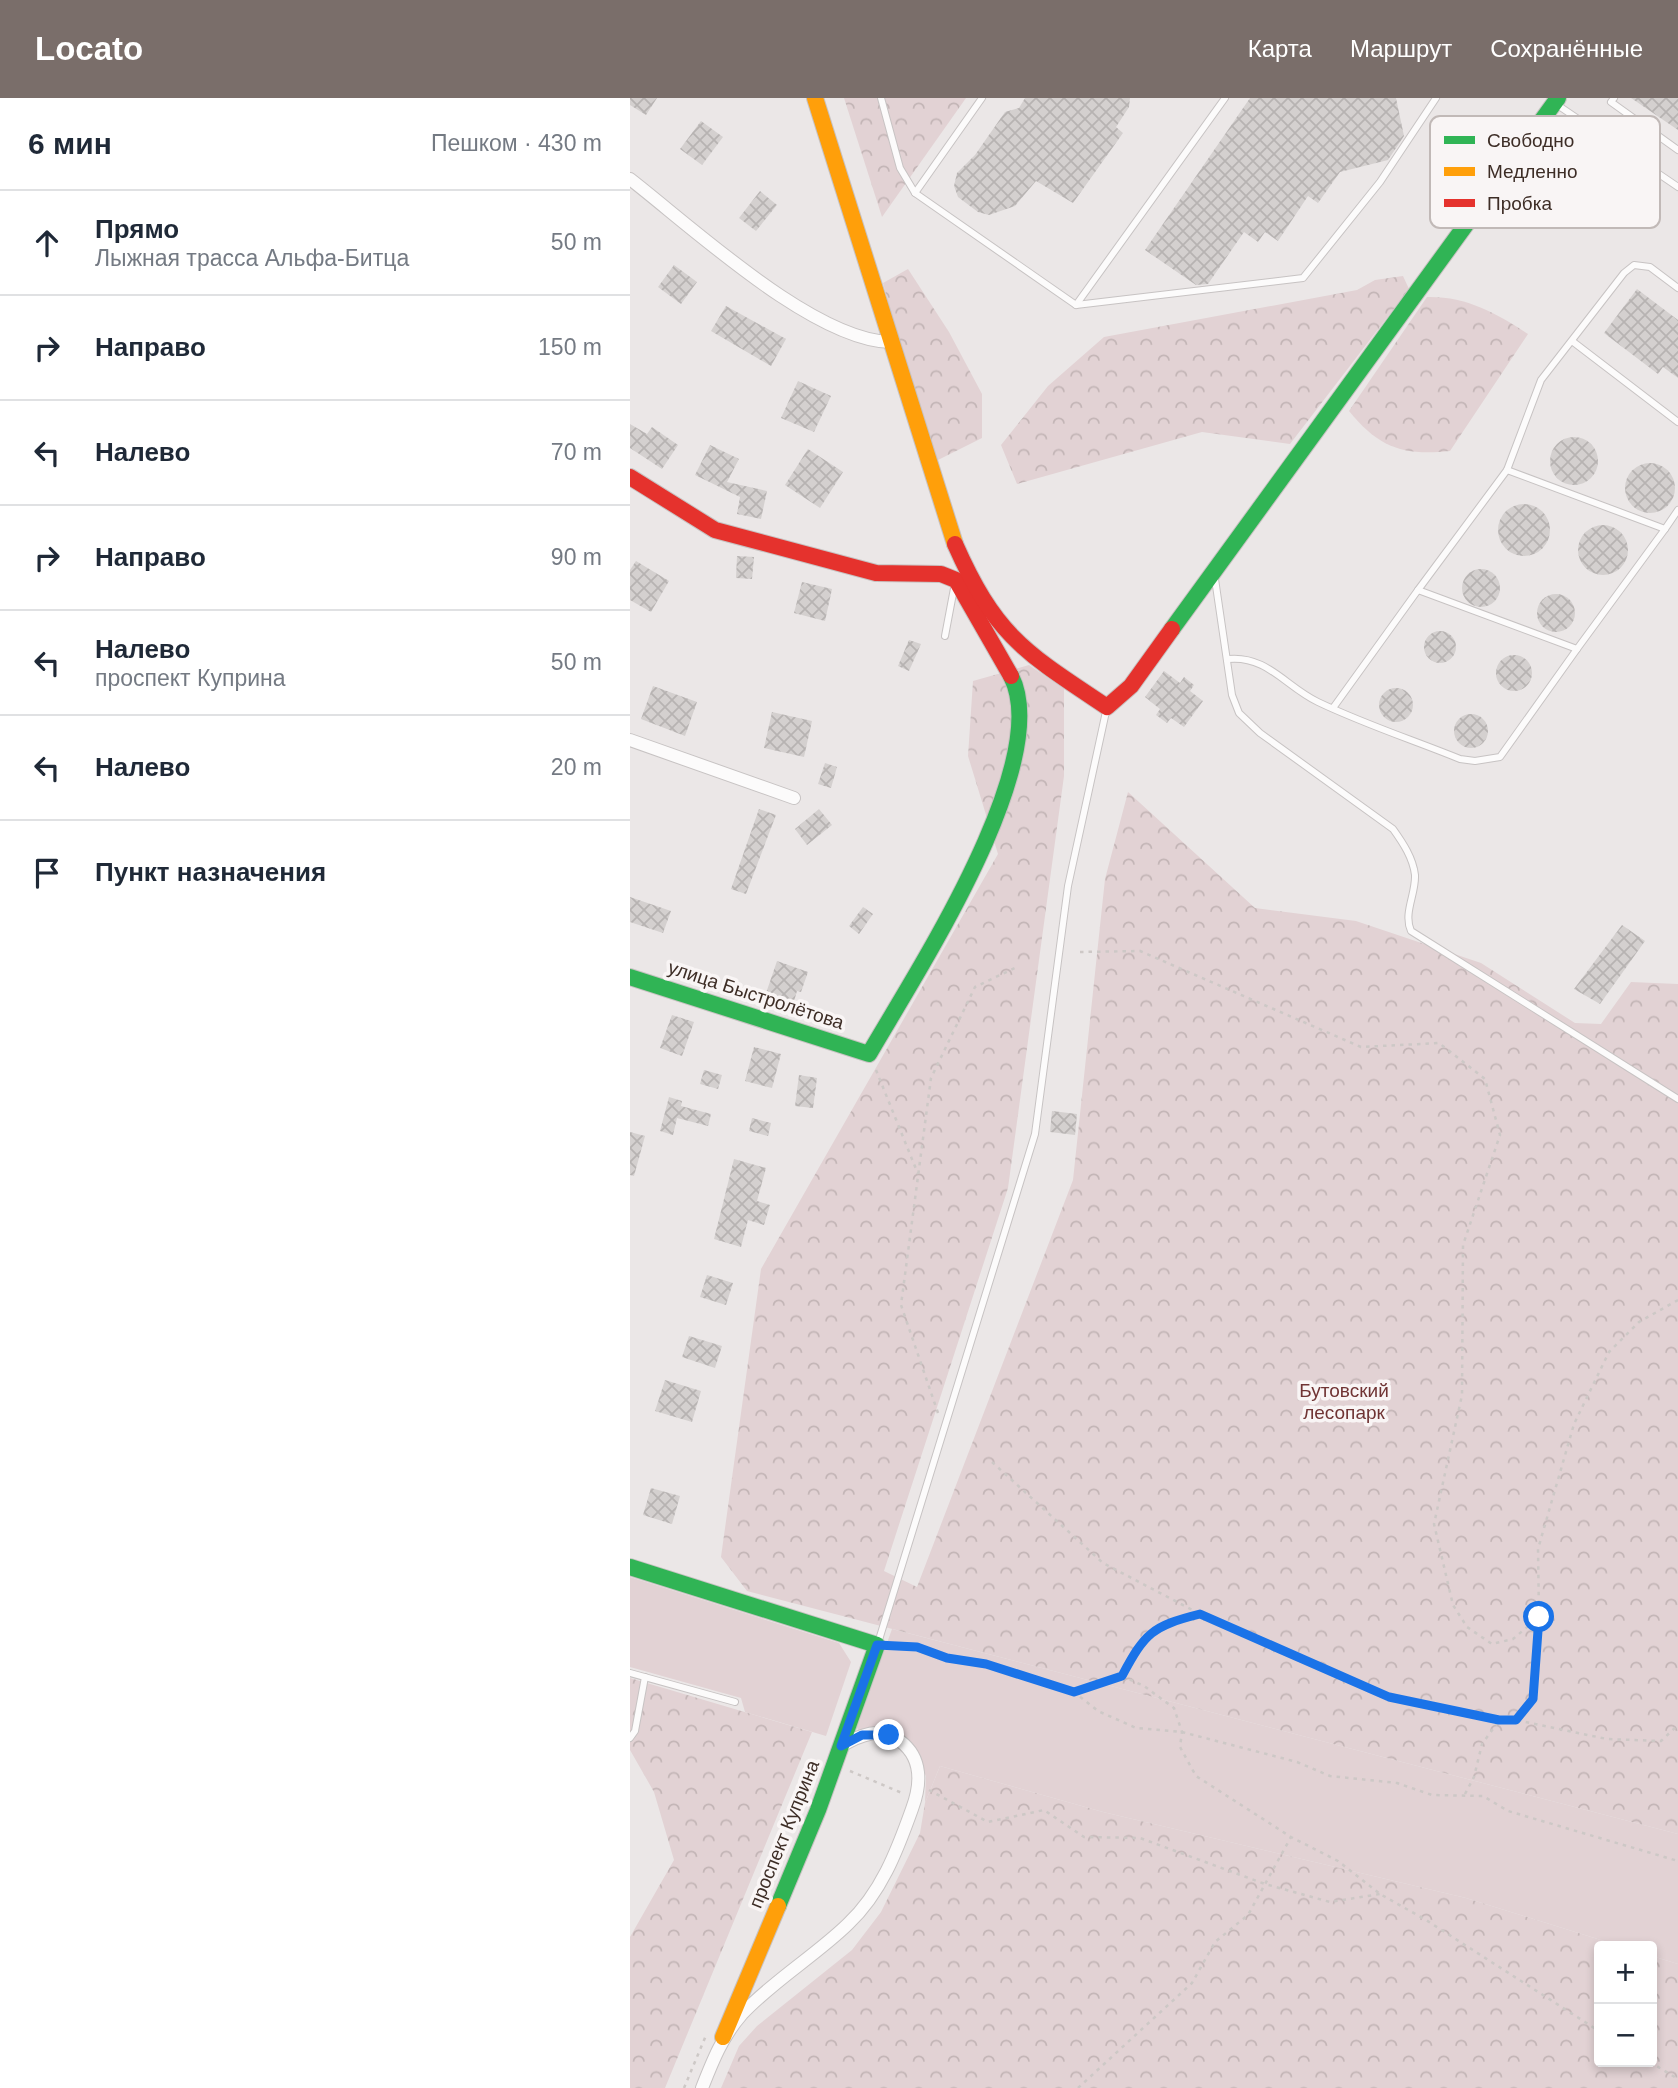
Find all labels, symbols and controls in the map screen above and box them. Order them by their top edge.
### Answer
text: Locato [35,30,143,67]
text: Карта [1248,35,1312,62]
text: Маршрут [1350,35,1452,62]
text: Сохранённые [1490,35,1643,62]
legend [1430,116,1660,228]
text: 6 мин [28,127,112,160]
text: Пешком · 430 m [431,130,602,156]
text: Свободно [1487,130,1574,151]
text: Медленно [1487,161,1577,182]
text: Пробка [1487,193,1552,214]
text: Прямо [95,214,179,244]
icon: ahead [28,224,66,262]
text: 50 m [551,229,602,255]
text: Лыжная трасса Альфа-Битца [95,245,409,271]
icon: right [28,329,66,367]
text: Направо [95,332,206,362]
text: 150 m [538,334,602,360]
icon: left [28,434,66,472]
text: Налево [95,437,190,467]
text: 70 m [551,439,602,465]
icon: right [28,539,66,577]
text: Направо [95,542,206,572]
text: 90 m [551,544,602,570]
text: Налево [95,634,190,664]
icon: left [28,644,66,682]
text: 50 m [551,649,602,675]
text: проспект Куприна [95,665,286,691]
icon: left [28,749,66,787]
text: Налево [95,752,190,782]
text: 20 m [551,754,602,780]
icon: arrive [28,854,66,892]
text: Пункт назначения [95,857,326,887]
street label: улица Быстролётова [665,957,847,1034]
park label: Бутовский лесопарк [1299,1380,1389,1423]
route start [1523,1601,1554,1632]
route end [873,1719,904,1750]
street label: проспект Куприна [745,1757,823,1911]
map controls [1594,1941,1657,2067]
button: + [1594,1941,1657,2004]
button: − [1594,2004,1657,2067]

